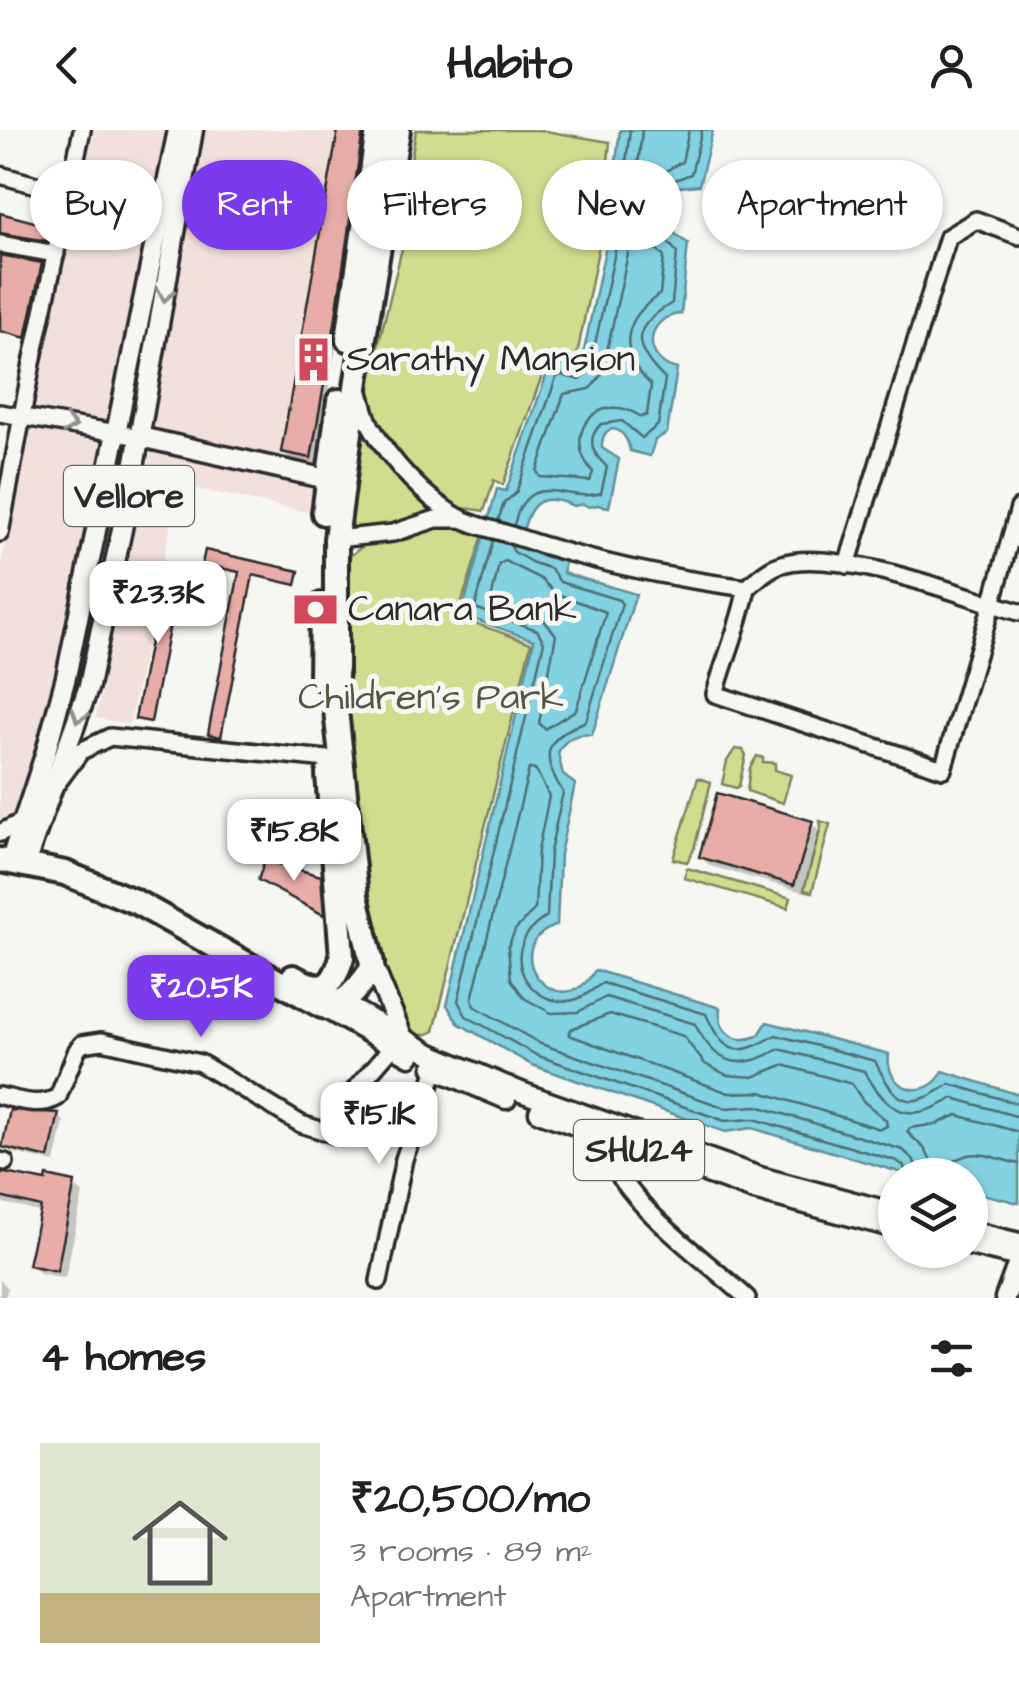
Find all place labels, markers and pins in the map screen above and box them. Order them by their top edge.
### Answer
place label: Sarathy Mansion [346,334,635,387]
building icon: Sarathy Mansion [289,336,337,384]
pin: ₹23.3K [77,561,239,646]
place label: Canara Bank [348,584,577,636]
bank icon: Canara Bank [291,586,339,634]
pin: ₹15.8K [213,799,375,884]
pin: ₹20.5K [120,955,282,1040]
pin: ₹15.1K [298,1082,460,1167]

